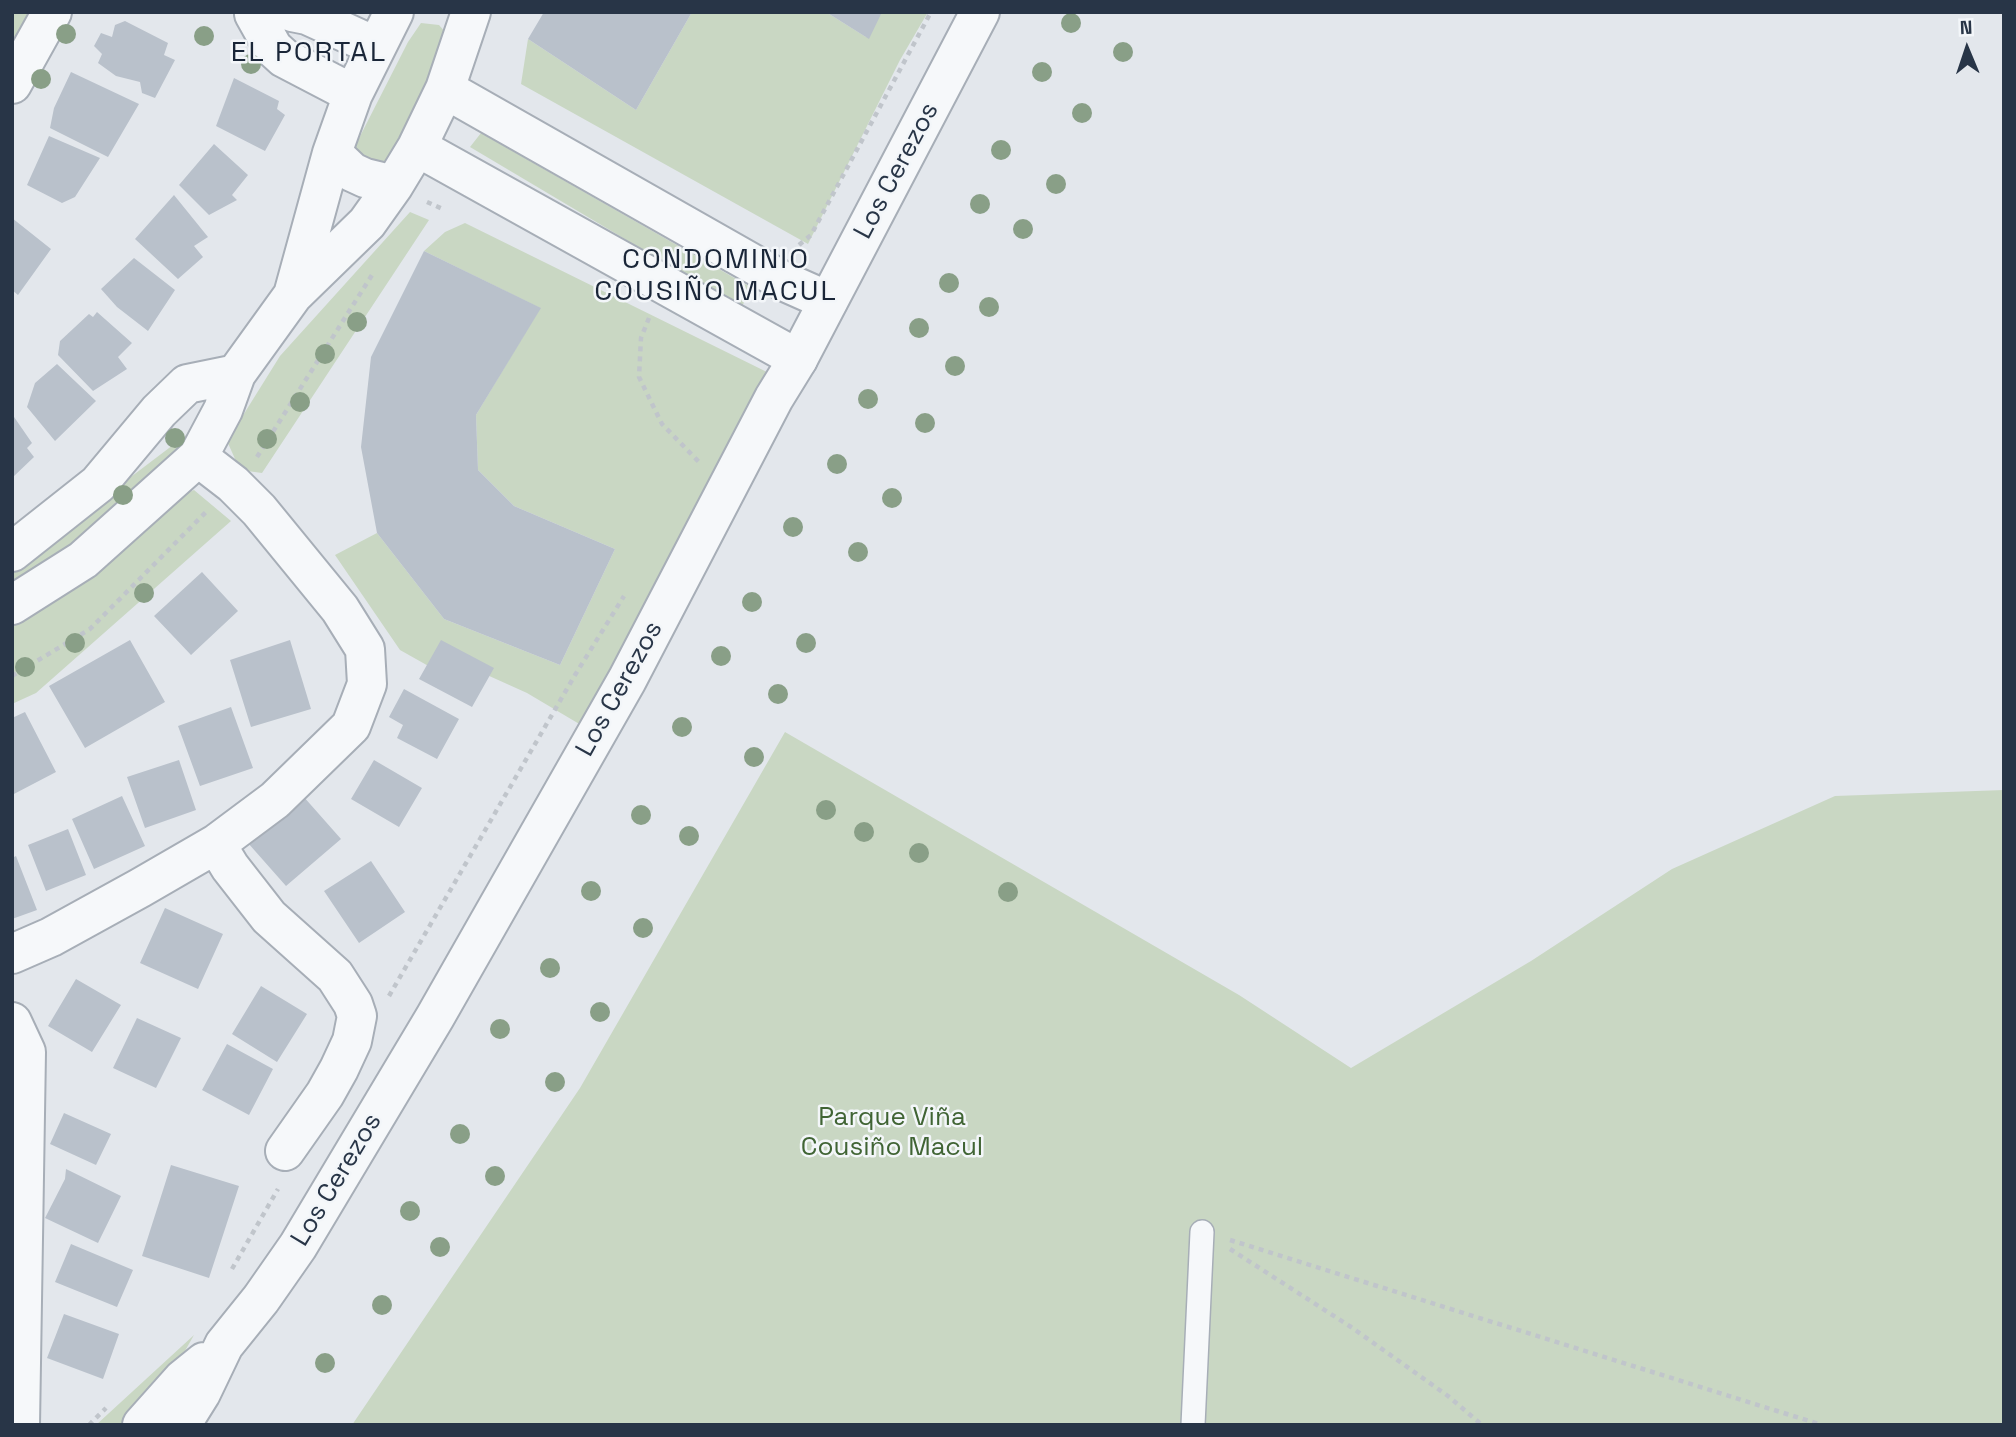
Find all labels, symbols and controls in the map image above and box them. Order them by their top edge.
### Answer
north arrow [1932,14,2002,84]
text: N [1959,15,1973,40]
district label: EL PORTAL [232,36,386,70]
street label: Los Cerezos [848,98,946,244]
district label: CONDOMINIO COUSIÑO MACUL [596,243,836,309]
street label: Los Cerezos [570,616,670,762]
park label: Parque Viña Cousiño Macul [801,1102,983,1164]
street label: Los Cerezos [285,1108,389,1252]

